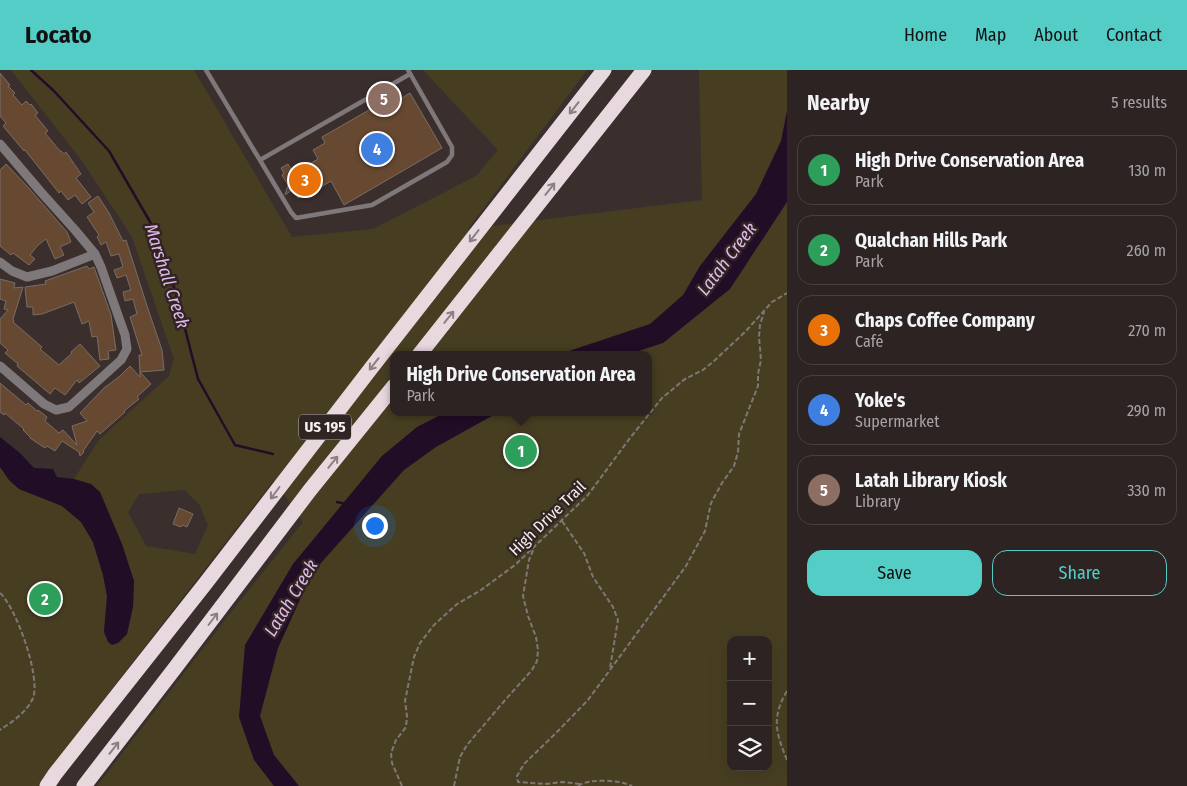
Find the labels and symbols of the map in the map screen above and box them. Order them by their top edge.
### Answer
pin: 5 [368,80,400,118]
one-way arrow [569,101,580,114]
pin: 4 [361,130,393,168]
pin: 3 [289,161,321,199]
one-way arrow [545,182,555,196]
water label: Latah Creek [692,218,762,300]
water label: Marshall Creek [140,221,194,331]
one-way arrow [468,229,479,242]
one-way arrow [444,311,455,324]
one-way arrow [368,357,379,370]
road number: US 195 [299,414,351,440]
pin: 1 [505,432,537,470]
one-way arrow [327,456,338,469]
street label: High Drive Trail [505,477,590,560]
one-way arrow [269,486,280,499]
your location [362,513,388,539]
water label: Latah Creek [260,556,323,640]
pin: 2 [29,580,61,618]
one-way arrow [208,612,218,626]
one-way arrow [108,741,119,754]

